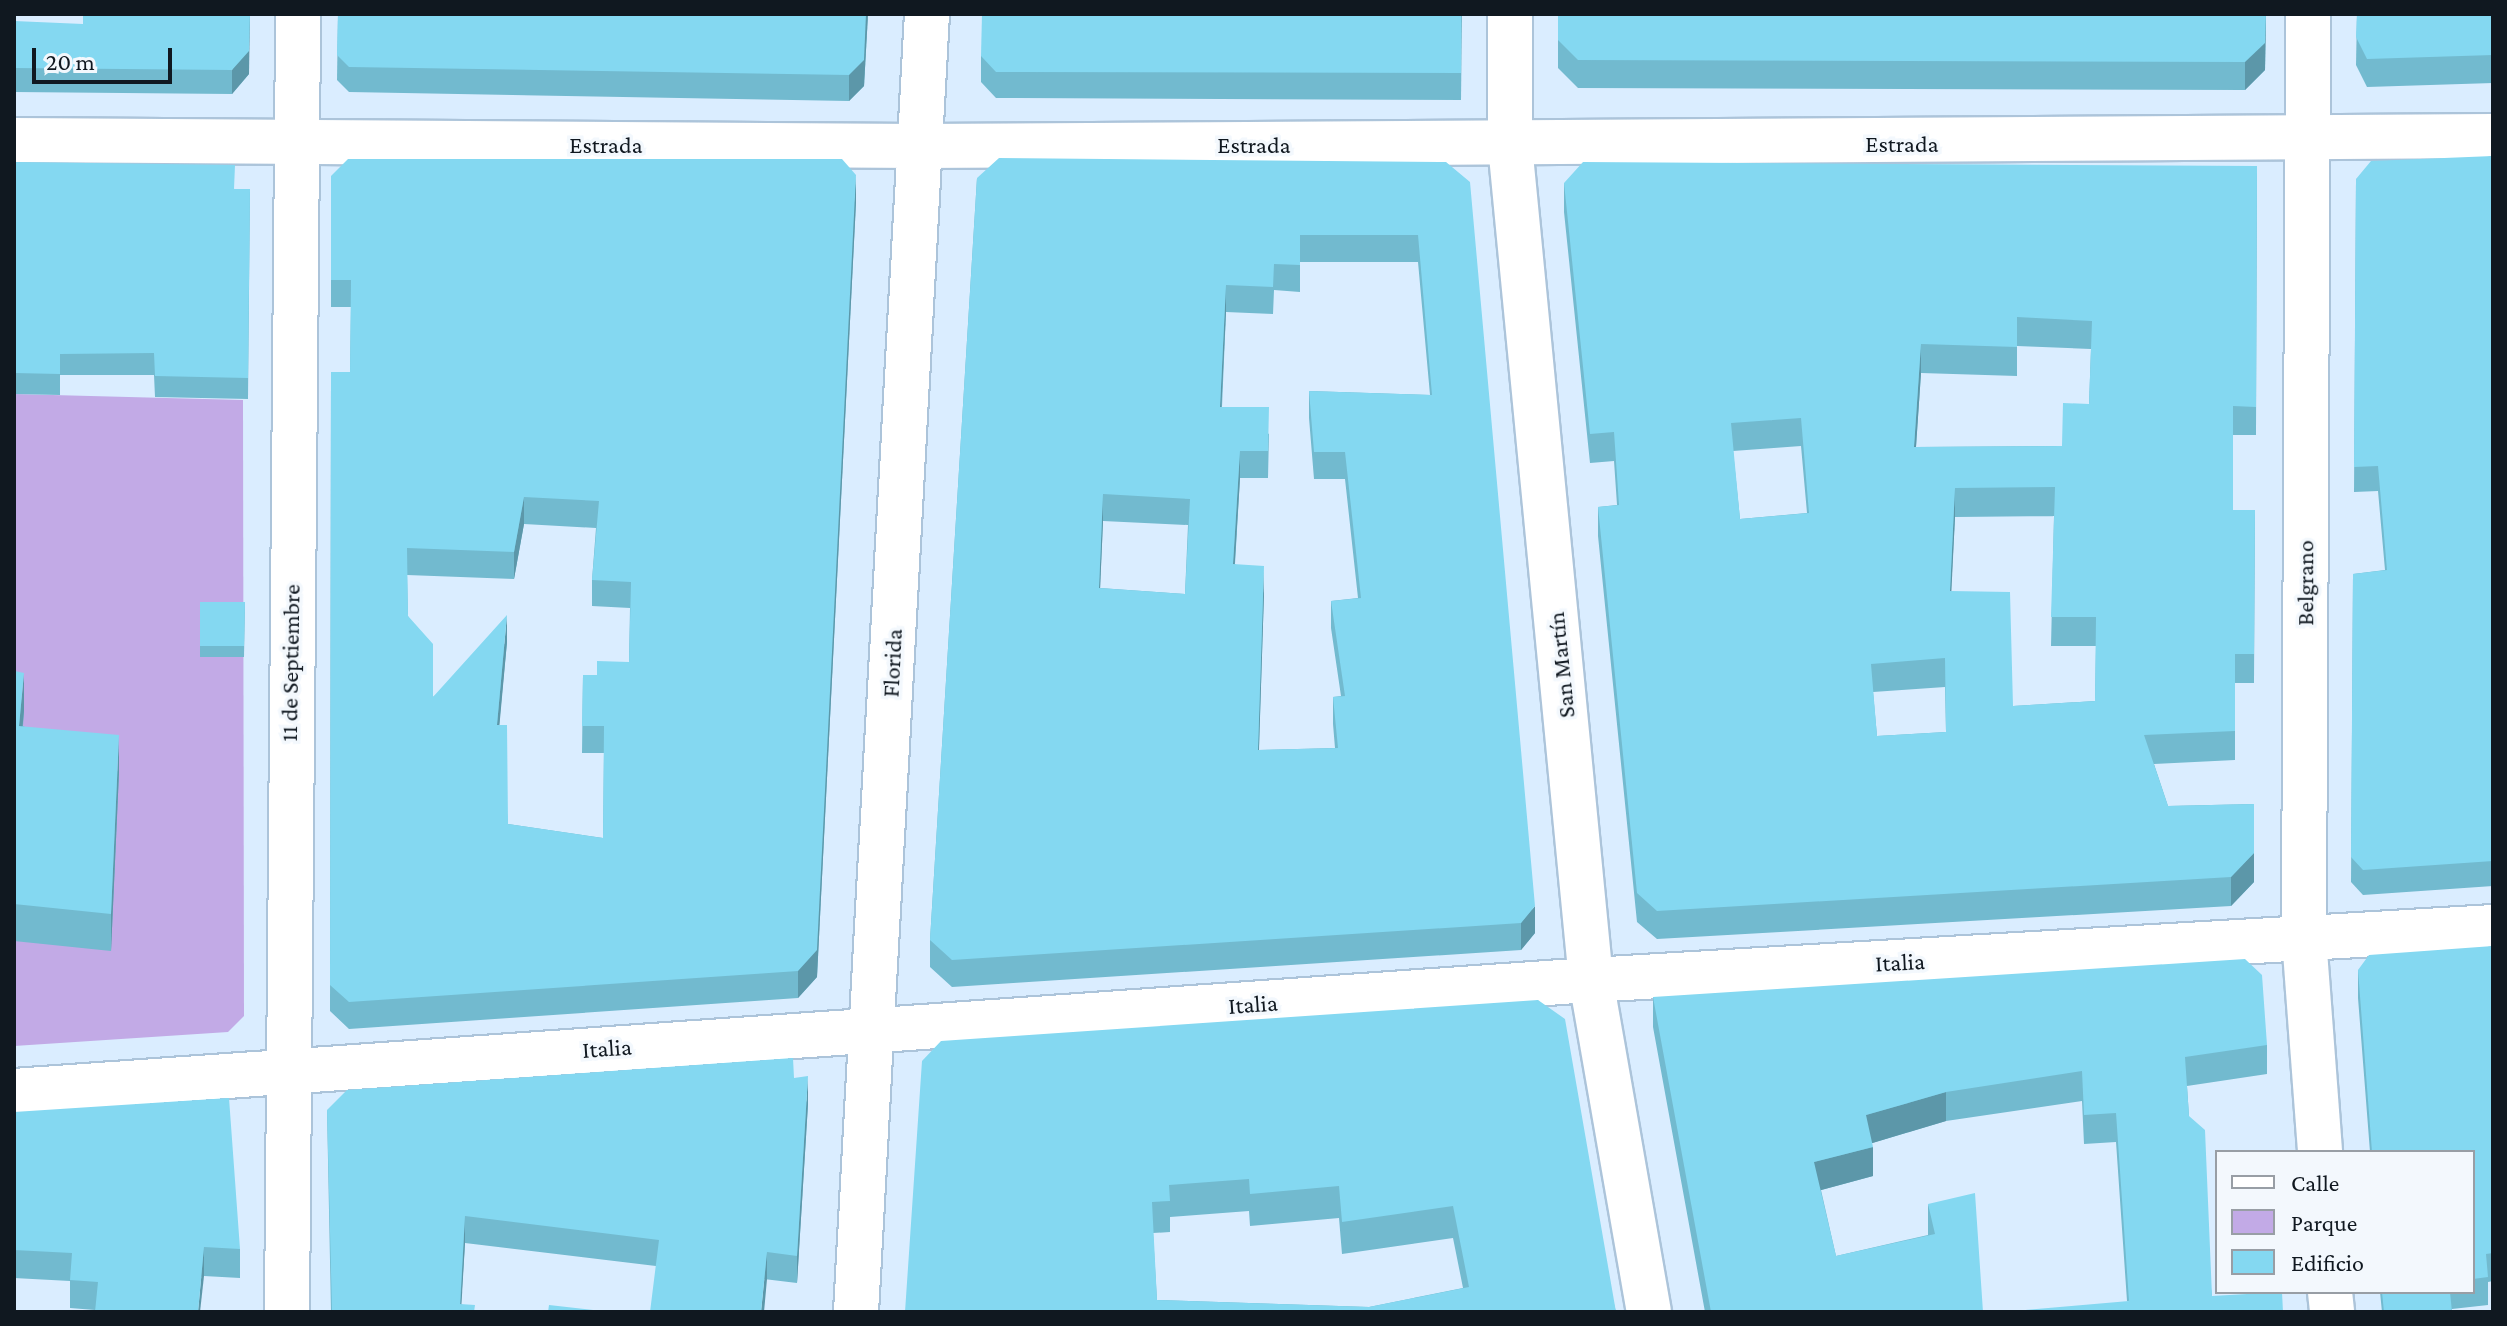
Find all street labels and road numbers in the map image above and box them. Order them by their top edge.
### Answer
street label: Estrada [1865,130,1939,158]
street label: Estrada [569,131,643,159]
street label: Estrada [1217,131,1291,159]
street label: Belgrano [2291,540,2319,626]
street label: 11 de Septiembre [274,584,306,742]
street label: San Martín [1541,611,1581,719]
street label: Florida [876,628,908,698]
street label: Italia [1874,946,1926,978]
street label: Italia [1227,988,1279,1020]
street label: Italia [581,1032,633,1064]

